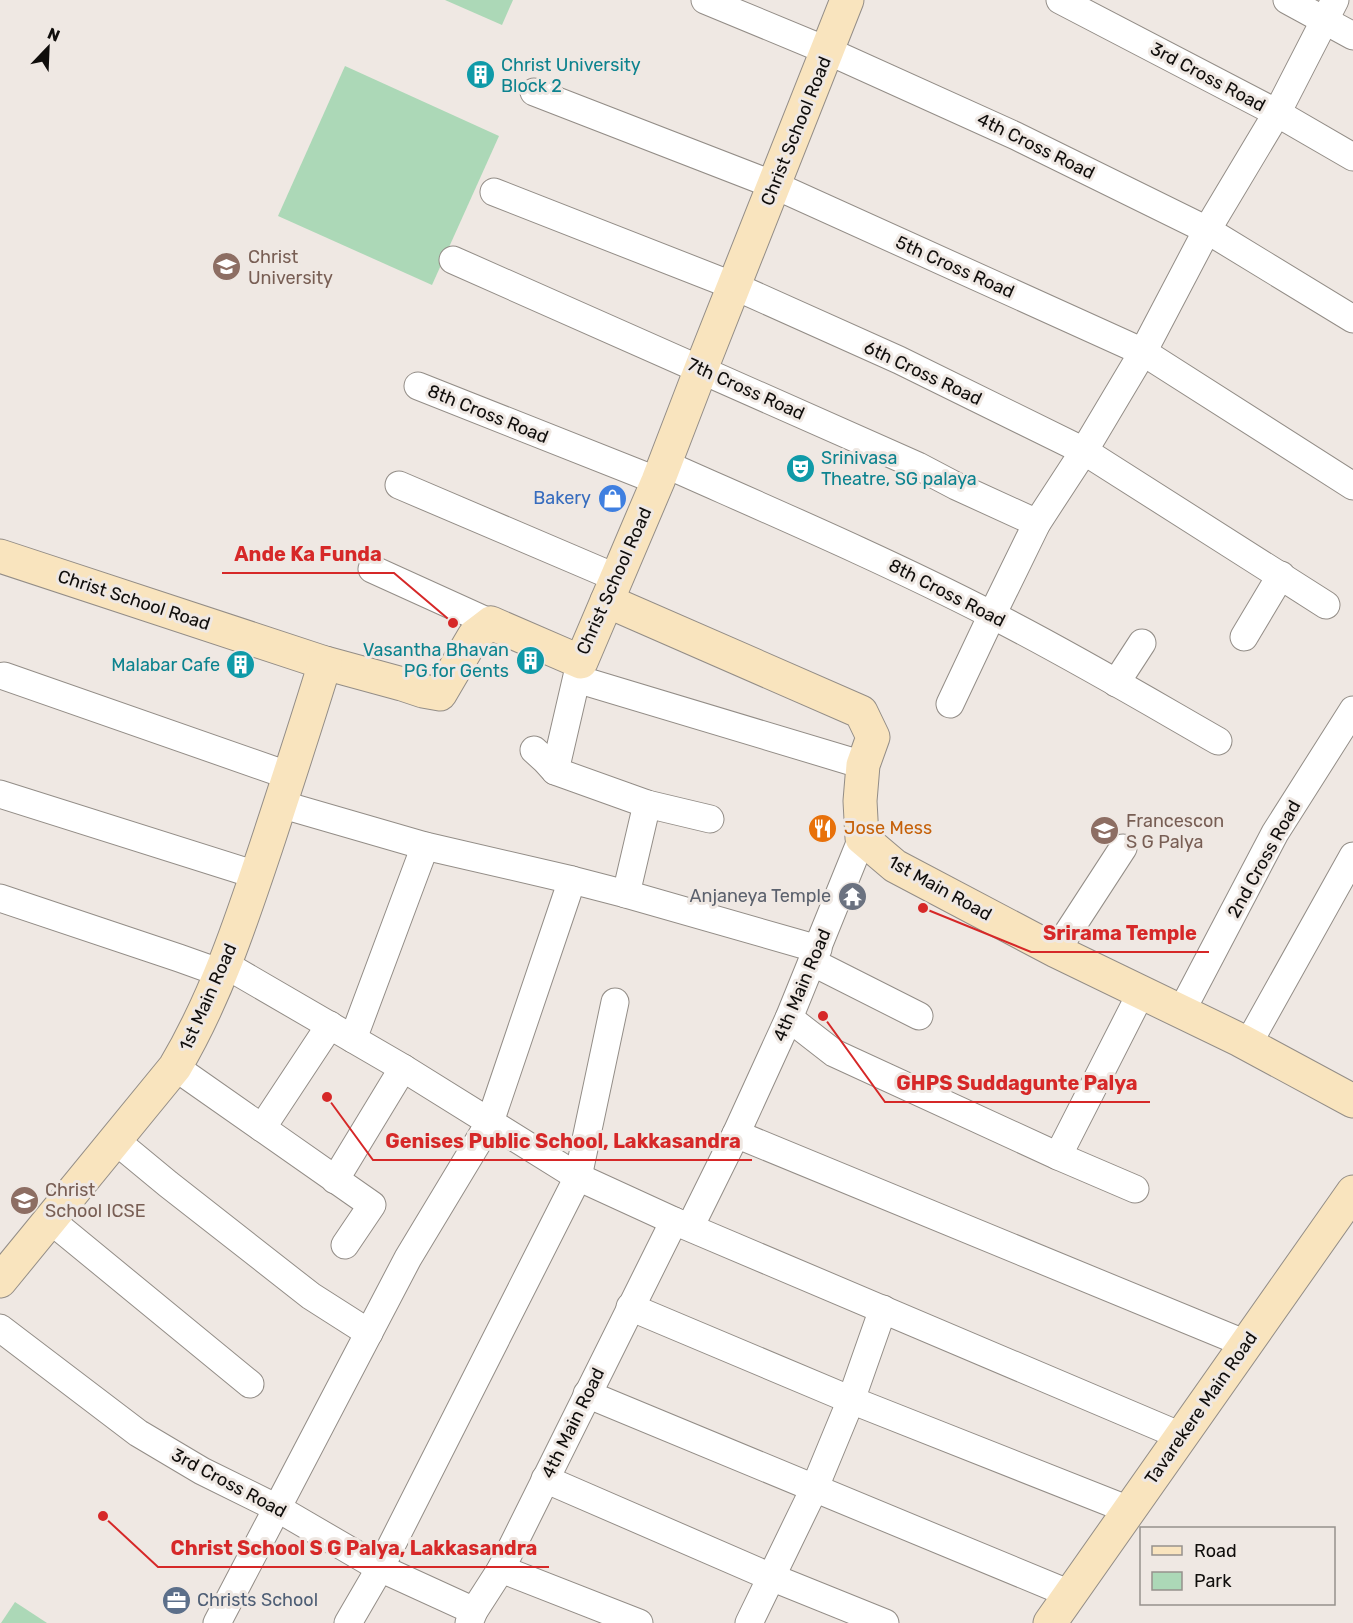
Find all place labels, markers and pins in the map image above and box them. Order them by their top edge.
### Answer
place label: Christ University Block 2 [501,54,641,97]
building icon: Christ University Block 2 [464,59,496,91]
place label: Christ University [248,246,333,289]
school or university icon: Christ University [211,251,243,283]
place label: Srinivasa Theatre, SG palaya [821,447,977,490]
theatre icon: Srinivasa Theatre, SG palaya [784,452,816,484]
shop icon: Bakery [596,482,628,514]
place label: Bakery [533,487,591,509]
callout: Ande Ka Funda [222,535,394,573]
place label: Vasantha Bhavan PG for Gents [363,639,509,682]
building icon: Vasantha Bhavan PG for Gents [514,644,546,676]
building icon: Malabar Cafe [225,649,257,681]
place label: Malabar Cafe [111,654,220,676]
place label: Francescon S G Palya [1126,810,1224,853]
restaurant icon: Jose Mess [807,812,839,844]
school or university icon: Francescon S G Palya [1089,815,1121,847]
place label: Jose Mess [844,817,932,839]
temple icon: Anjaneya Temple [836,880,868,912]
place label: Anjaneya Temple [689,885,831,907]
callout: Srirama Temple [1031,914,1209,952]
callout: GHPS Suddagunte Palya [885,1064,1150,1102]
callout: Genises Public School, Lakkasandra [373,1122,752,1160]
place label: Christ School ICSE [45,1179,146,1222]
school or university icon: Christ School ICSE [8,1184,40,1216]
callout: Christ School S G Palya, Lakkasandra [158,1529,549,1567]
office icon: Christs School [160,1584,192,1616]
place label: Christs School [197,1589,318,1611]

